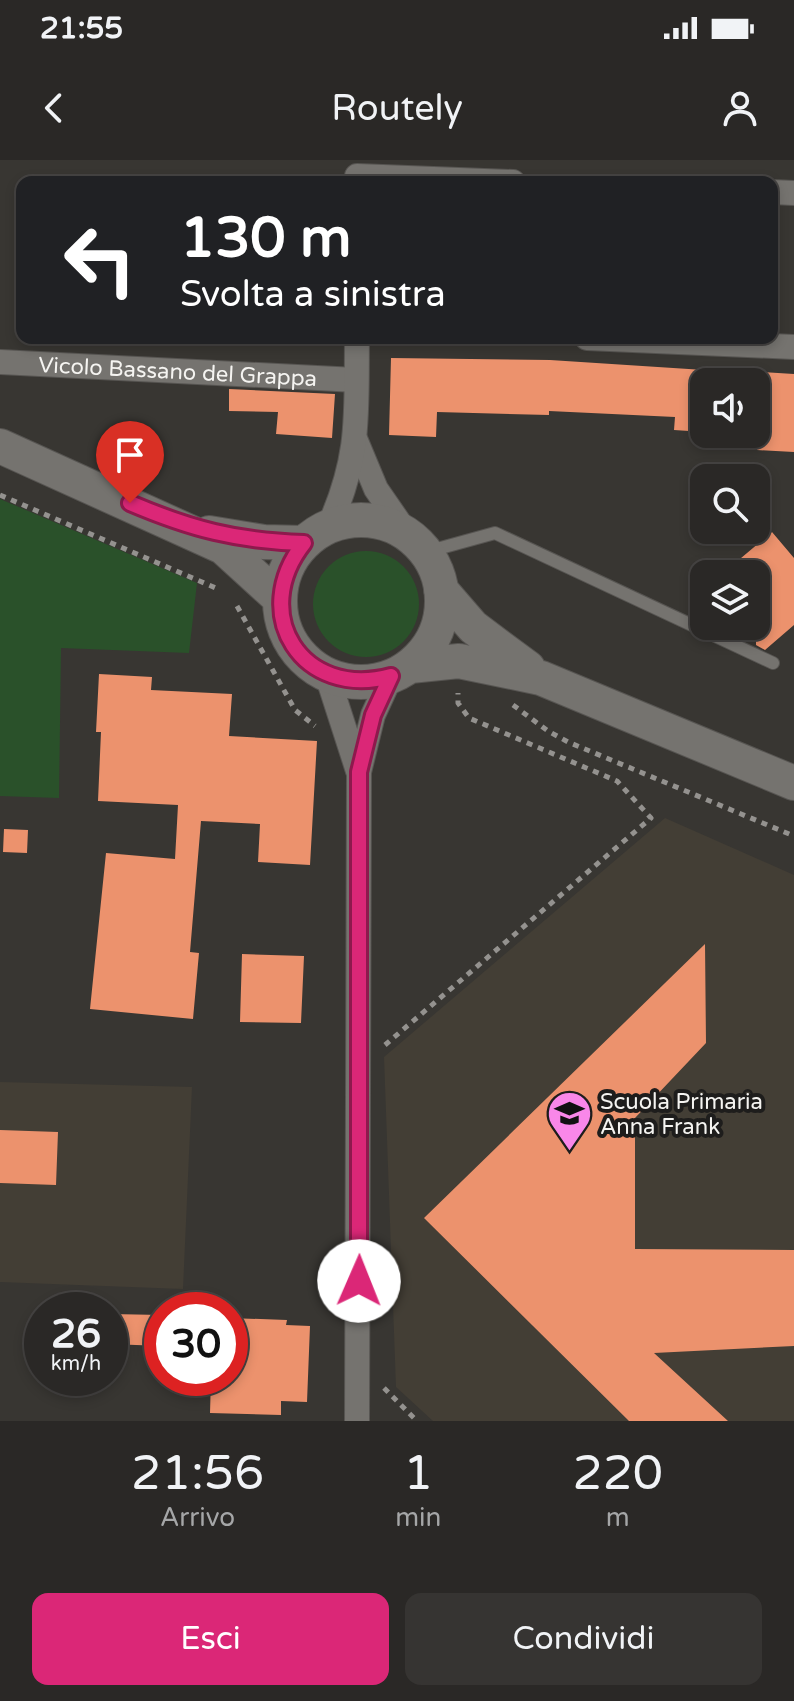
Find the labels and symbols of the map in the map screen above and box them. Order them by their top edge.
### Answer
street label: Vicolo Bassano del Grappa [38,352,318,392]
pin [96,421,164,503]
place label: Scuola Primaria Anna Frank [600,1089,763,1140]
school or university icon: Scuola Primaria Anna Frank [545,1090,593,1153]
position arrow [317,1239,401,1323]
speed limit sign: 30 [144,1292,248,1396]

